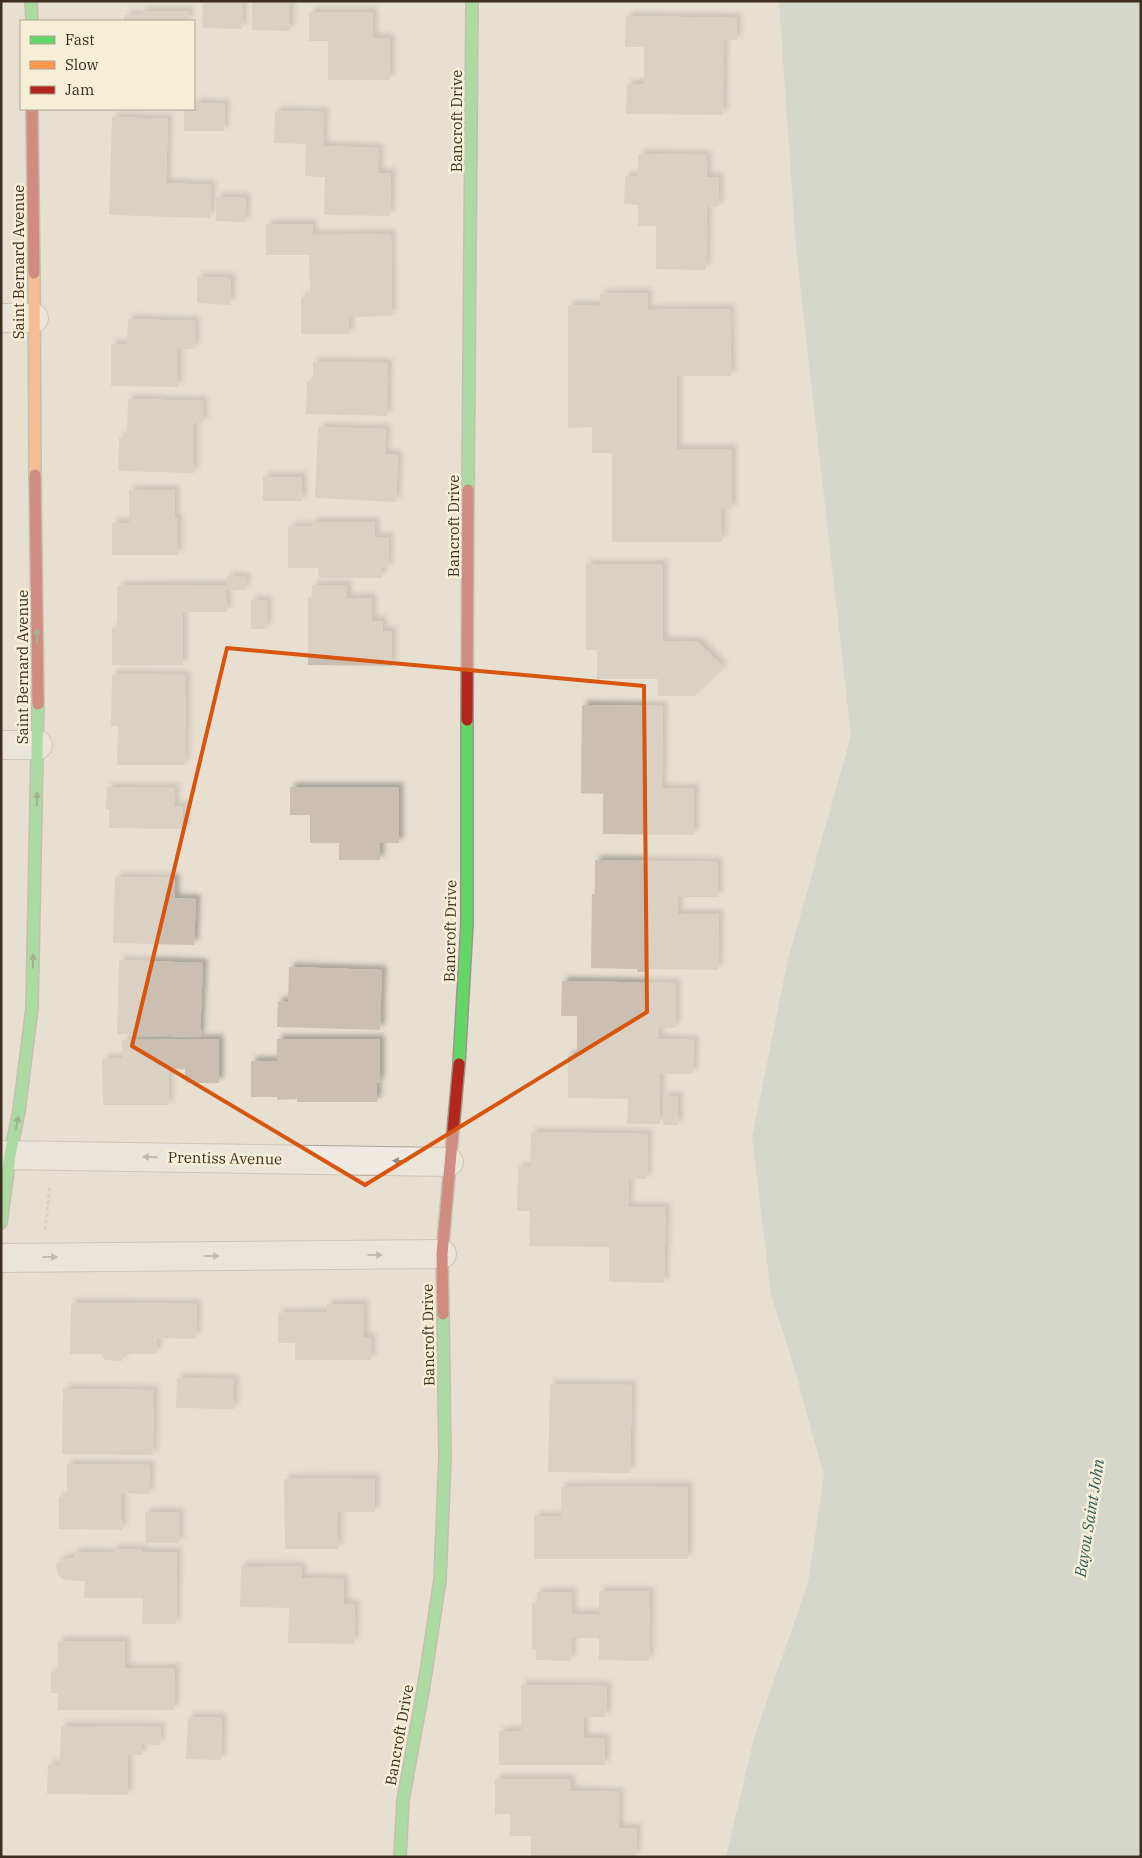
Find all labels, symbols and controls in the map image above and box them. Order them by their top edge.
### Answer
legend [20,20,195,110]
text: Fast [65,30,95,49]
text: Slow [65,55,99,74]
street label: Bancroft Drive [447,70,466,172]
text: Jam [65,80,94,99]
street label: Saint Bernard Avenue [9,185,28,339]
street label: Bancroft Drive [444,475,463,577]
street label: Saint Bernard Avenue [13,590,32,744]
one-way arrow [33,628,41,644]
one-way arrow [33,791,41,807]
street label: Bancroft Drive [440,880,460,982]
one-way arrow [29,953,37,969]
one-way arrow [13,1115,21,1130]
street label: Prentiss Avenue [168,1148,282,1168]
one-way arrow [142,1153,158,1161]
one-way arrow [392,1157,408,1165]
one-way arrow [367,1251,383,1259]
one-way arrow [205,1252,221,1260]
one-way arrow [42,1253,58,1261]
street label: Bancroft Drive [418,1284,438,1386]
water label: Bayou Saint John [1070,1458,1108,1579]
street label: Bancroft Drive [381,1683,417,1787]

